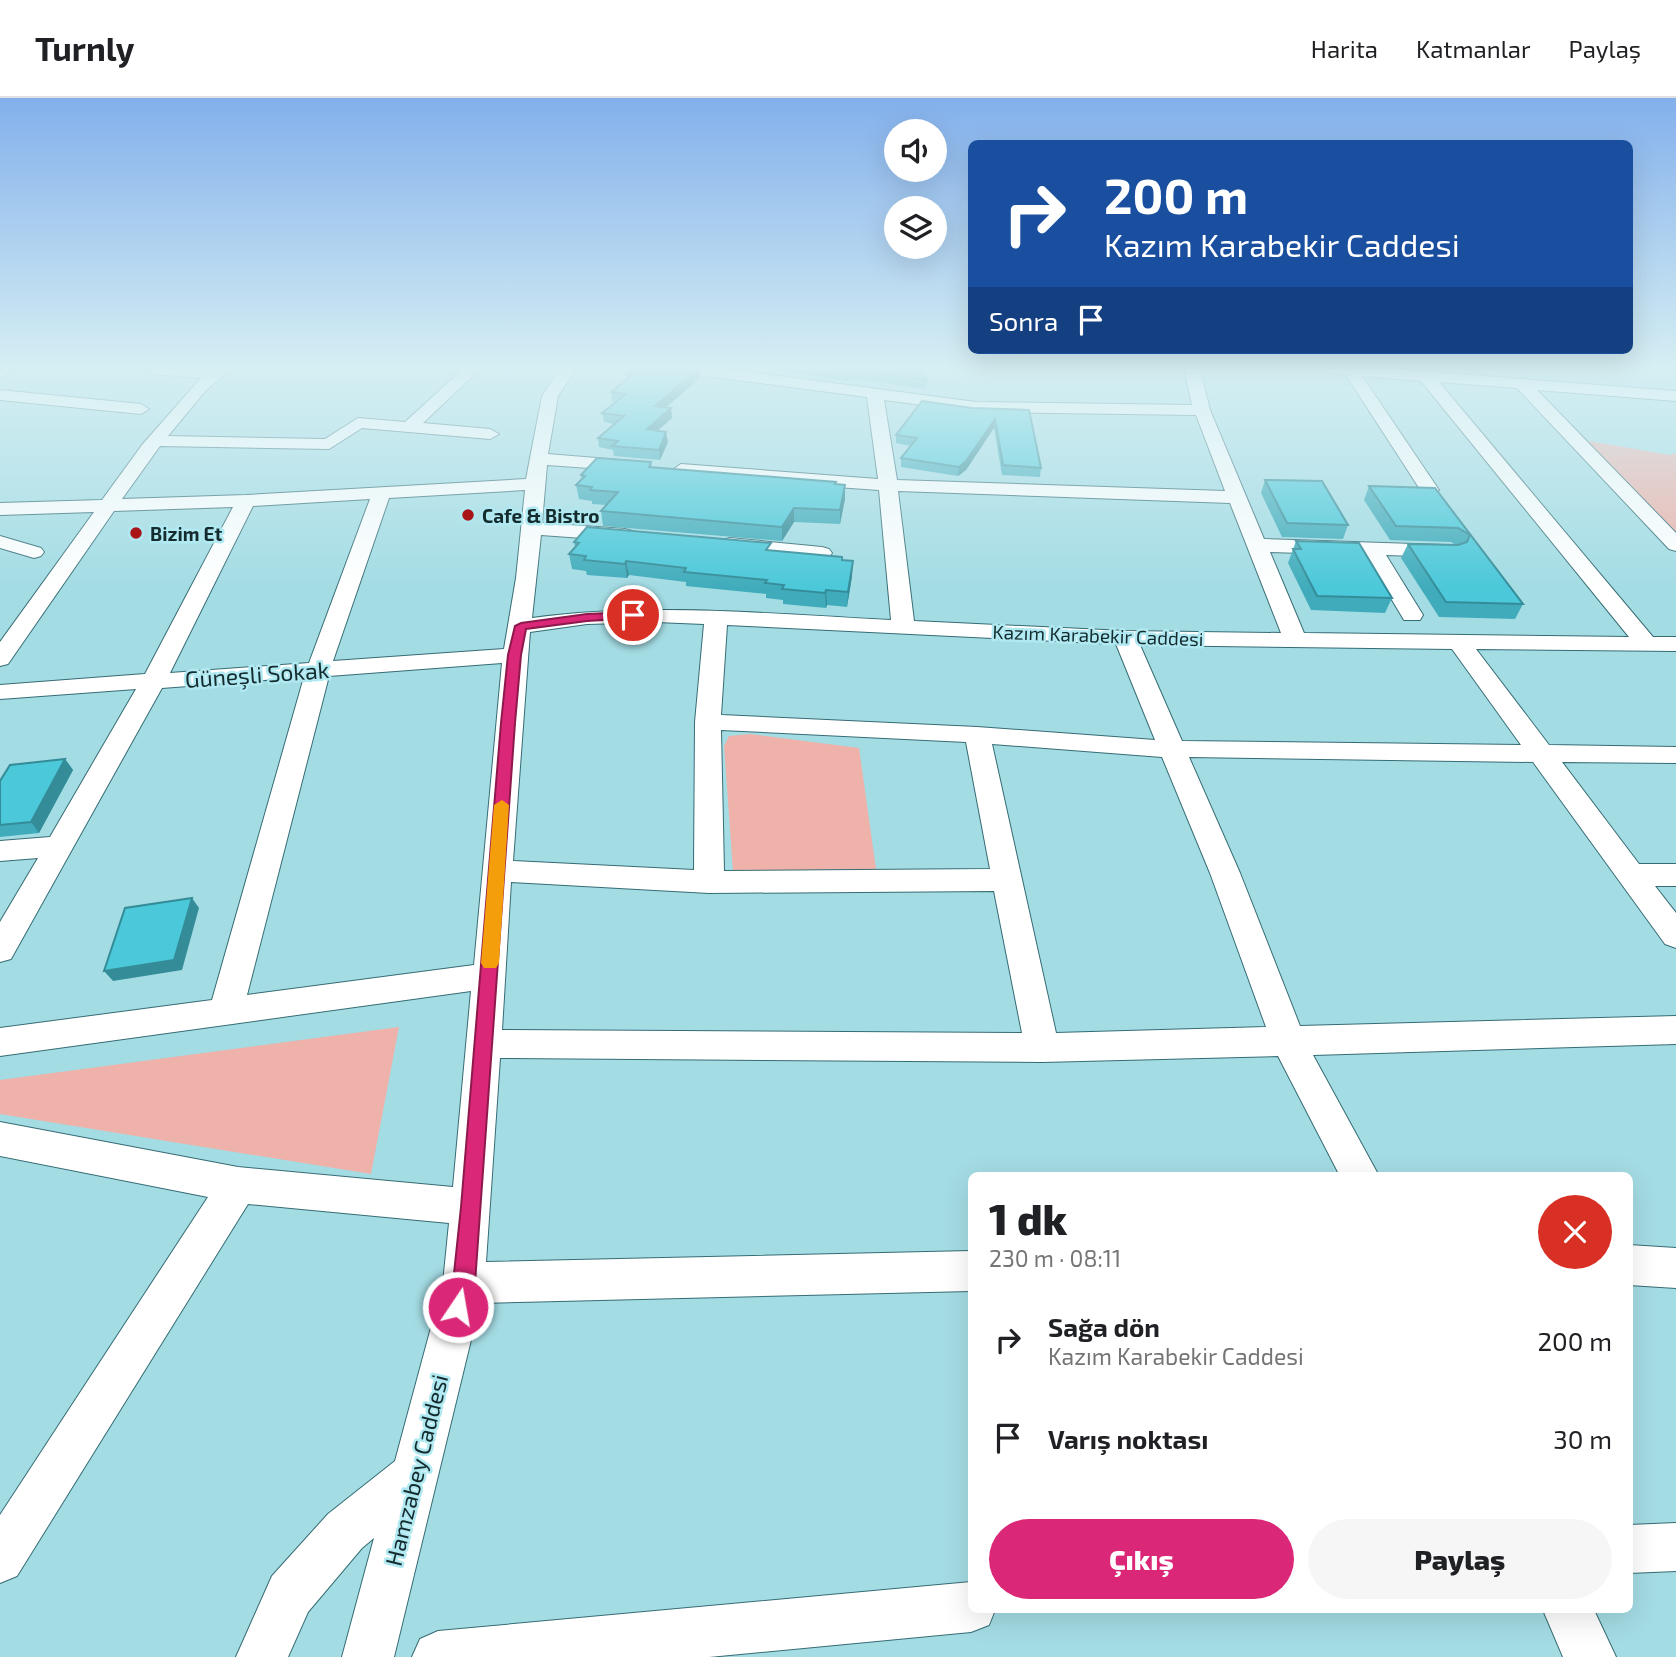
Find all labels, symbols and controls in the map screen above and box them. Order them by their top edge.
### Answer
text: Turnly [35,28,134,68]
text: Harita [1311,34,1378,63]
text: Katmanlar [1416,34,1531,63]
text: Paylaş [1569,34,1641,63]
map controls [884,119,947,259]
button: sound [884,119,947,182]
text: 200 m [1104,165,1248,224]
icon: right [989,168,1080,259]
button: layers [884,196,947,259]
text: Kazım Karabekir Caddesi [1104,225,1460,263]
icon: arrive [1072,301,1110,339]
text: Sonra [989,305,1058,336]
place label: Cafe & Bistro [482,504,600,527]
marker: Cafe & Bistro [460,507,476,523]
place label: Bizim Et [150,522,223,545]
marker: Bizim Et [128,525,144,541]
pin [603,585,663,645]
icon: arrive [614,596,652,634]
street label: Kazım Karabekir Caddesi [992,620,1204,650]
street label: Güneşli Sokak [184,655,330,694]
text: 1 dk [989,1193,1067,1243]
button: close [1538,1195,1612,1269]
text: 230 m · 08:11 [989,1244,1121,1272]
position arrow [421,1270,495,1344]
text: Sağa dön [1048,1311,1160,1342]
icon: right [989,1321,1027,1359]
text: 200 m [1537,1325,1612,1356]
text: Kazım Karabekir Caddesi [1048,1342,1304,1370]
street label: Hamzabey Caddesi [379,1371,453,1569]
icon: arrive [989,1419,1027,1457]
text: Varış noktası [1048,1423,1208,1454]
text: 30 m [1553,1423,1612,1454]
button: Çıkış [989,1519,1294,1599]
button: Paylaş [1308,1519,1612,1599]

